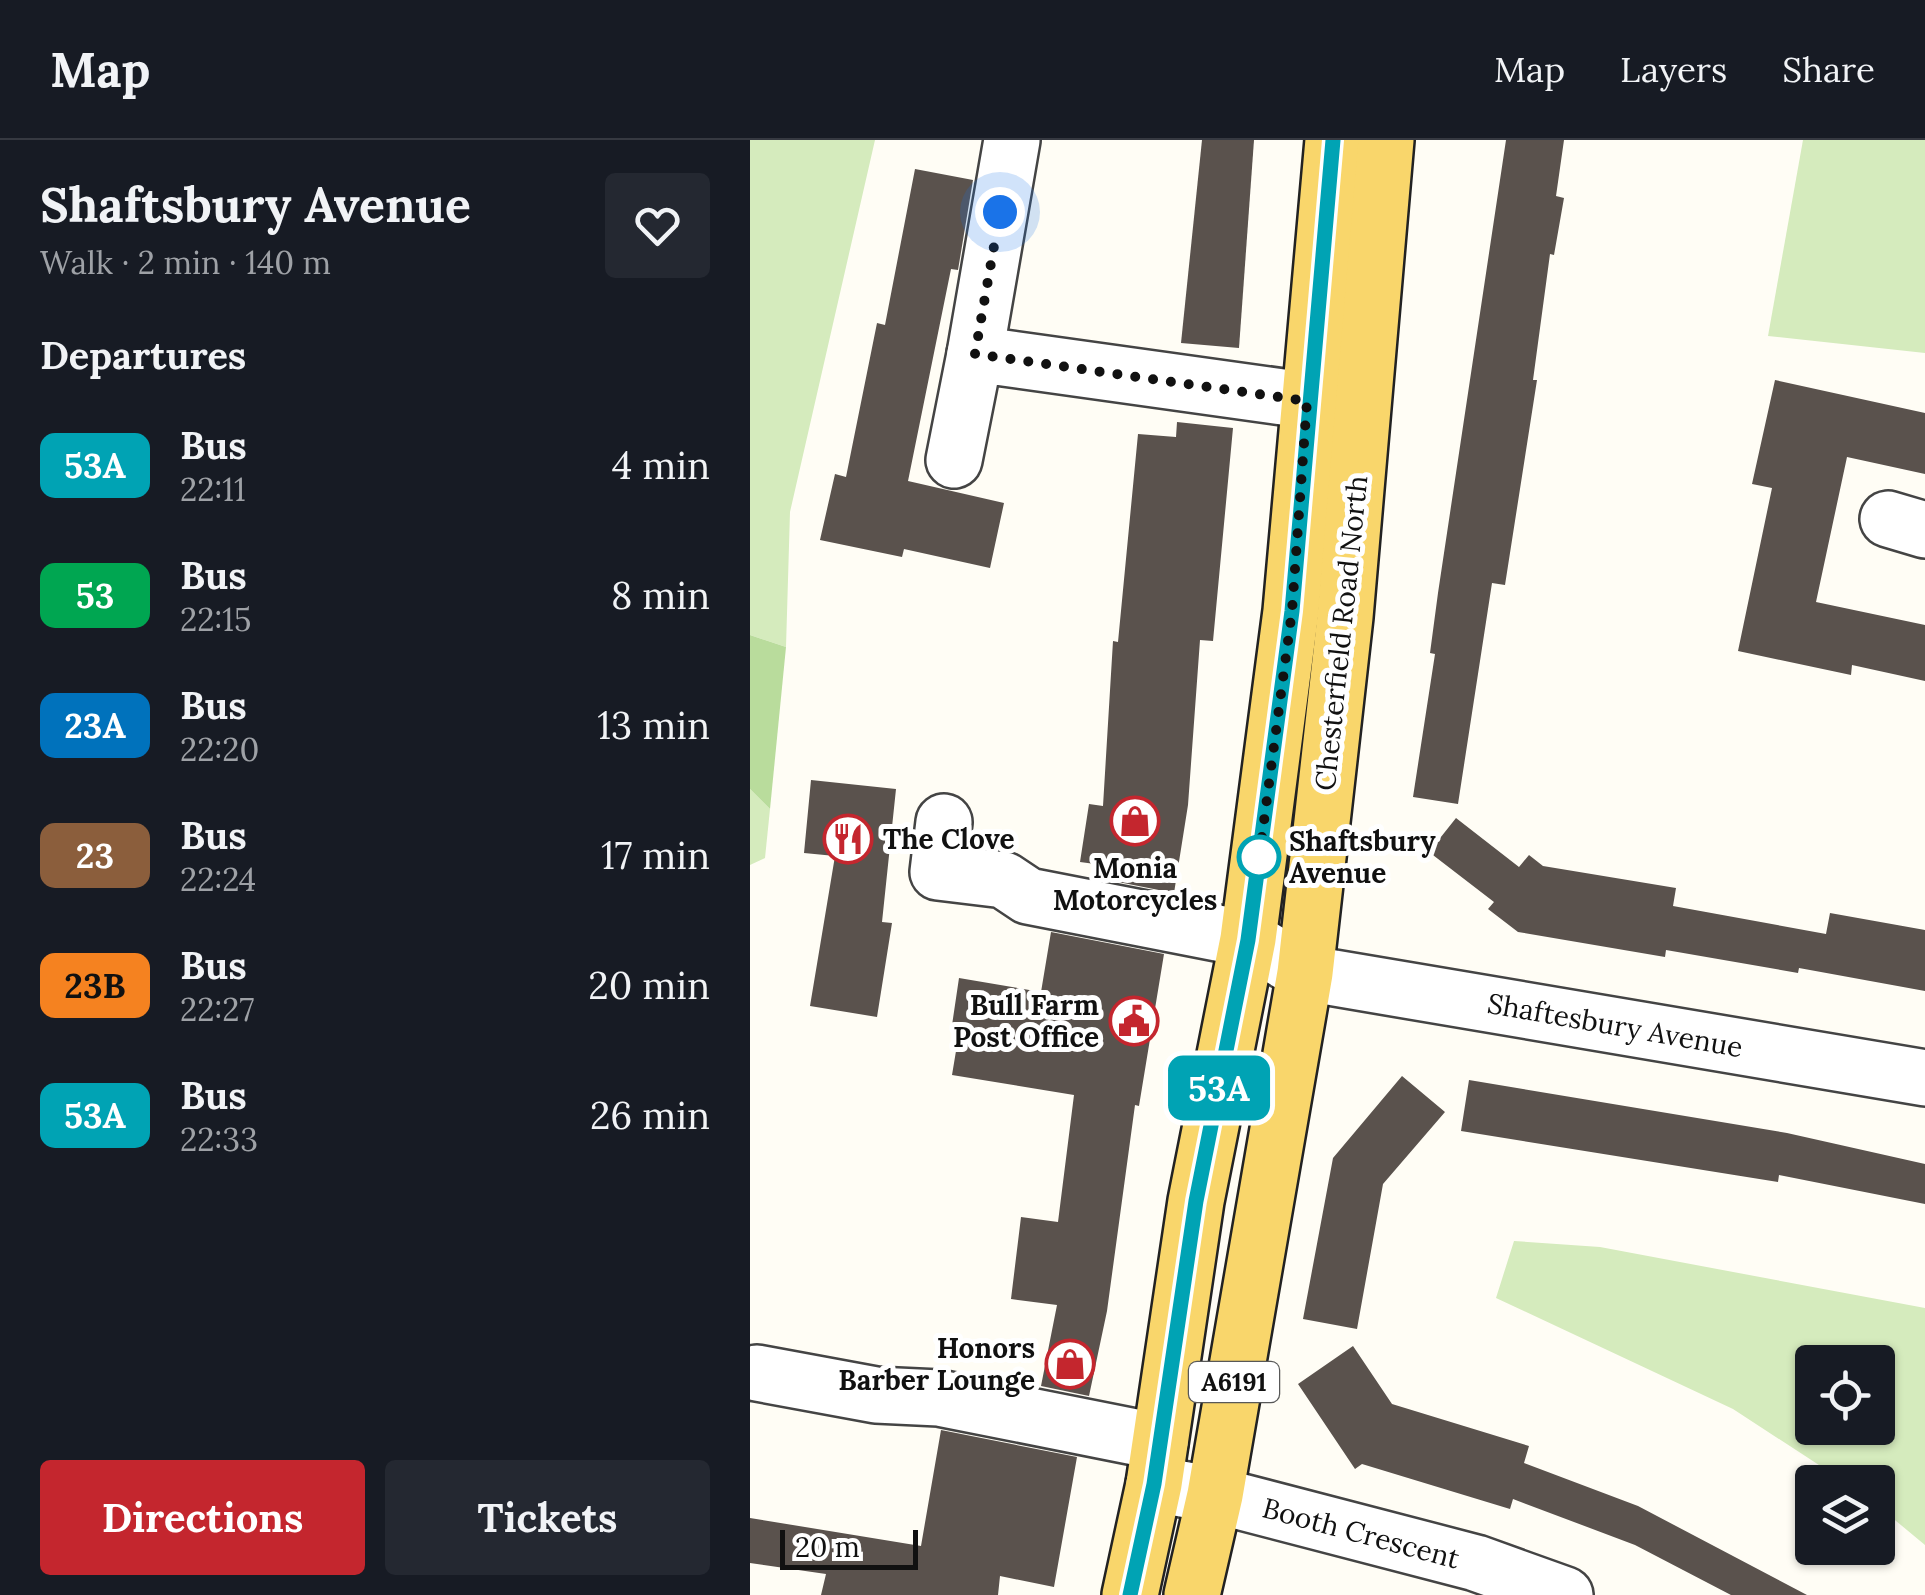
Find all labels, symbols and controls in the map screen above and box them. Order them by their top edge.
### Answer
text: Map [50,39,150,100]
text: Map [1494,47,1565,92]
text: Layers [1620,47,1727,92]
text: Share [1782,47,1875,92]
button: heart [605,173,710,278]
text: Shaftsbury Avenue [40,174,471,235]
your location [975,187,1025,237]
text: Walk · 2 min · 140 m [40,242,331,283]
text: Departures [40,331,246,379]
text: Bus [180,421,247,469]
text: 4 min [612,441,710,489]
text: 53A [64,443,126,488]
text: 22:11 [180,469,246,510]
street label: Chesterfield Road North [1307,474,1375,792]
text: Bus [180,551,247,599]
text: 8 min [611,571,710,619]
text: 53 [76,573,114,618]
text: 22:15 [180,599,251,640]
text: Bus [180,681,247,729]
text: 13 min [597,701,710,749]
text: 23A [64,703,126,748]
text: 22:20 [180,729,259,770]
shop icon: Monia Motorcycles [1109,795,1161,847]
text: Bus [180,811,247,859]
restaurant icon: The Clove [822,813,874,865]
place label: The Clove [883,821,1015,857]
place label: Shaftsbury Avenue [1289,823,1436,891]
text: 17 min [601,831,710,879]
text: 23 [76,833,114,878]
marker: Shaftsbury Avenue [1238,836,1280,878]
place label: Monia Motorcycles [1053,850,1217,918]
text: 22:24 [180,859,256,900]
text: Bus [180,941,247,989]
text: 20 min [588,961,710,1009]
text: 23B [64,963,126,1008]
street label: Shaftesbury Avenue [1485,985,1745,1065]
place label: Bull Farm Post Office [953,987,1099,1055]
text: 22:27 [180,989,254,1030]
public building icon: Bull Farm Post Office [1108,995,1160,1047]
line badge: 53A [1162,1056,1276,1120]
text: 53A [1188,1066,1250,1111]
text: Bus [180,1071,247,1119]
text: 26 min [590,1091,710,1139]
text: 53A [64,1093,126,1138]
text: 22:33 [180,1119,258,1160]
place label: Honors Barber Lounge [838,1330,1035,1398]
shop icon: Honors Barber Lounge [1044,1338,1096,1390]
map controls [1795,1345,1895,1565]
button: locate [1795,1345,1895,1445]
road number: A6191 [1189,1362,1279,1402]
button: Directions [40,1460,365,1575]
button: Tickets [385,1460,710,1575]
button: layers [1795,1465,1895,1565]
street label: Booth Crescent [1259,1489,1464,1577]
scale bar [780,1525,918,1570]
text: 20 m [795,1529,860,1565]

